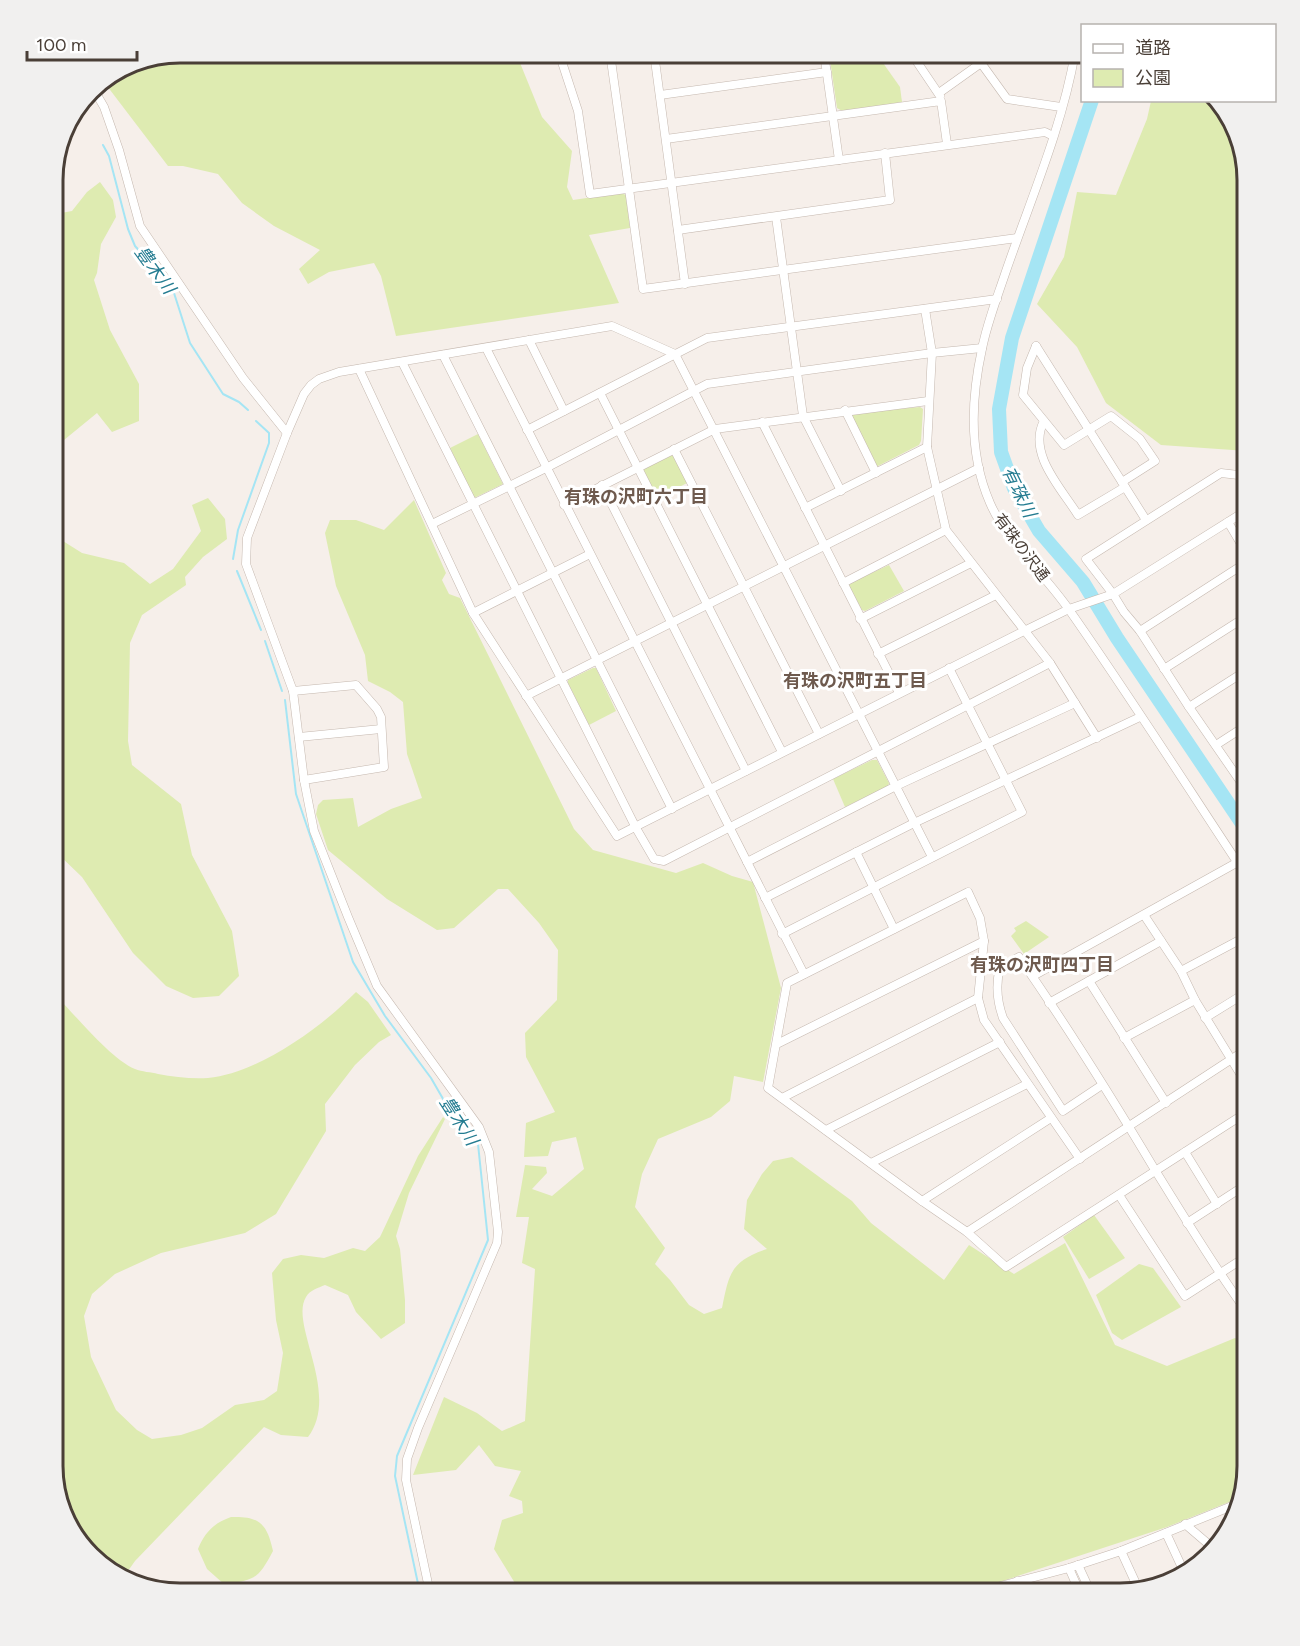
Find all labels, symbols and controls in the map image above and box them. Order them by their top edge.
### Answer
scale bar [27,24,136,62]
legend [1081,24,1276,102]
text: 100 m [36,34,86,56]
text: 道路 [1135,37,1171,59]
text: 公園 [1135,67,1171,89]
water label: 豊木川 [130,242,181,300]
water label: 有珠川 [997,463,1042,523]
district label: 有珠の沢町六丁目 [564,486,708,508]
street label: 有珠の沢通 [990,510,1053,585]
district label: 有珠の沢町五丁目 [783,670,927,692]
district label: 有珠の沢町四丁目 [970,954,1114,976]
water label: 豊木川 [435,1092,484,1151]

